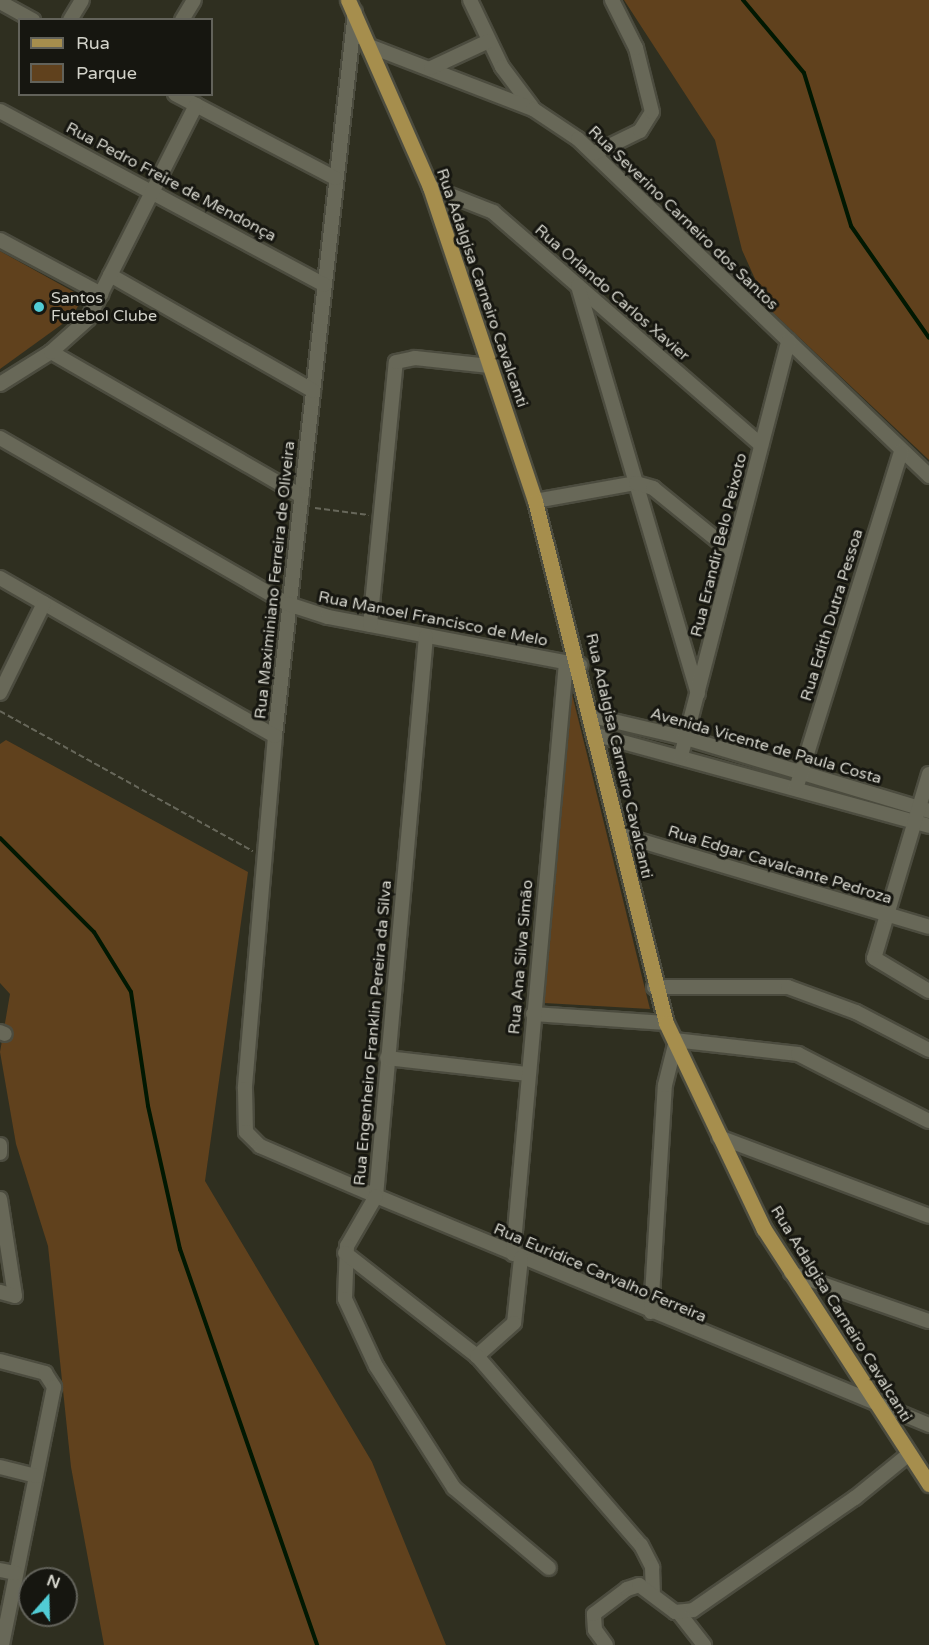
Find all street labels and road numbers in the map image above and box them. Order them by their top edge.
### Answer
street label: Rua Pedro Freire de Mendonça [63,118,279,246]
street label: Rua Severino Carneiro dos Santos [584,122,782,314]
street label: Rua Adalgisa Carneiro Cavalcanti [432,166,532,410]
street label: Rua Orlando Carlos Xavier [531,221,693,365]
street label: Rua Maximiniano Ferreira de Oliveira [251,440,299,720]
street label: Rua Erandir Belo Peixoto [687,451,751,639]
street label: Rua Edith Dutra Pessoa [797,527,867,703]
street label: Rua Manoel Francisco de Melo [317,587,549,651]
street label: Rua Adalgisa Carneiro Cavalcanti [581,631,657,881]
street label: Avenida Vicente de Paula Costa [648,704,884,788]
street label: Rua Edgar Cavalcante Pedroza [665,822,895,908]
street label: Rua Ana Silva Simão [505,879,537,1035]
street label: Rua Engenheiro Franklin Pereira da Silva [350,880,396,1186]
street label: Rua Adalgisa Carneiro Cavalcanti [766,1202,916,1426]
street label: Rua Euridice Carvalho Ferreira [491,1219,709,1327]

